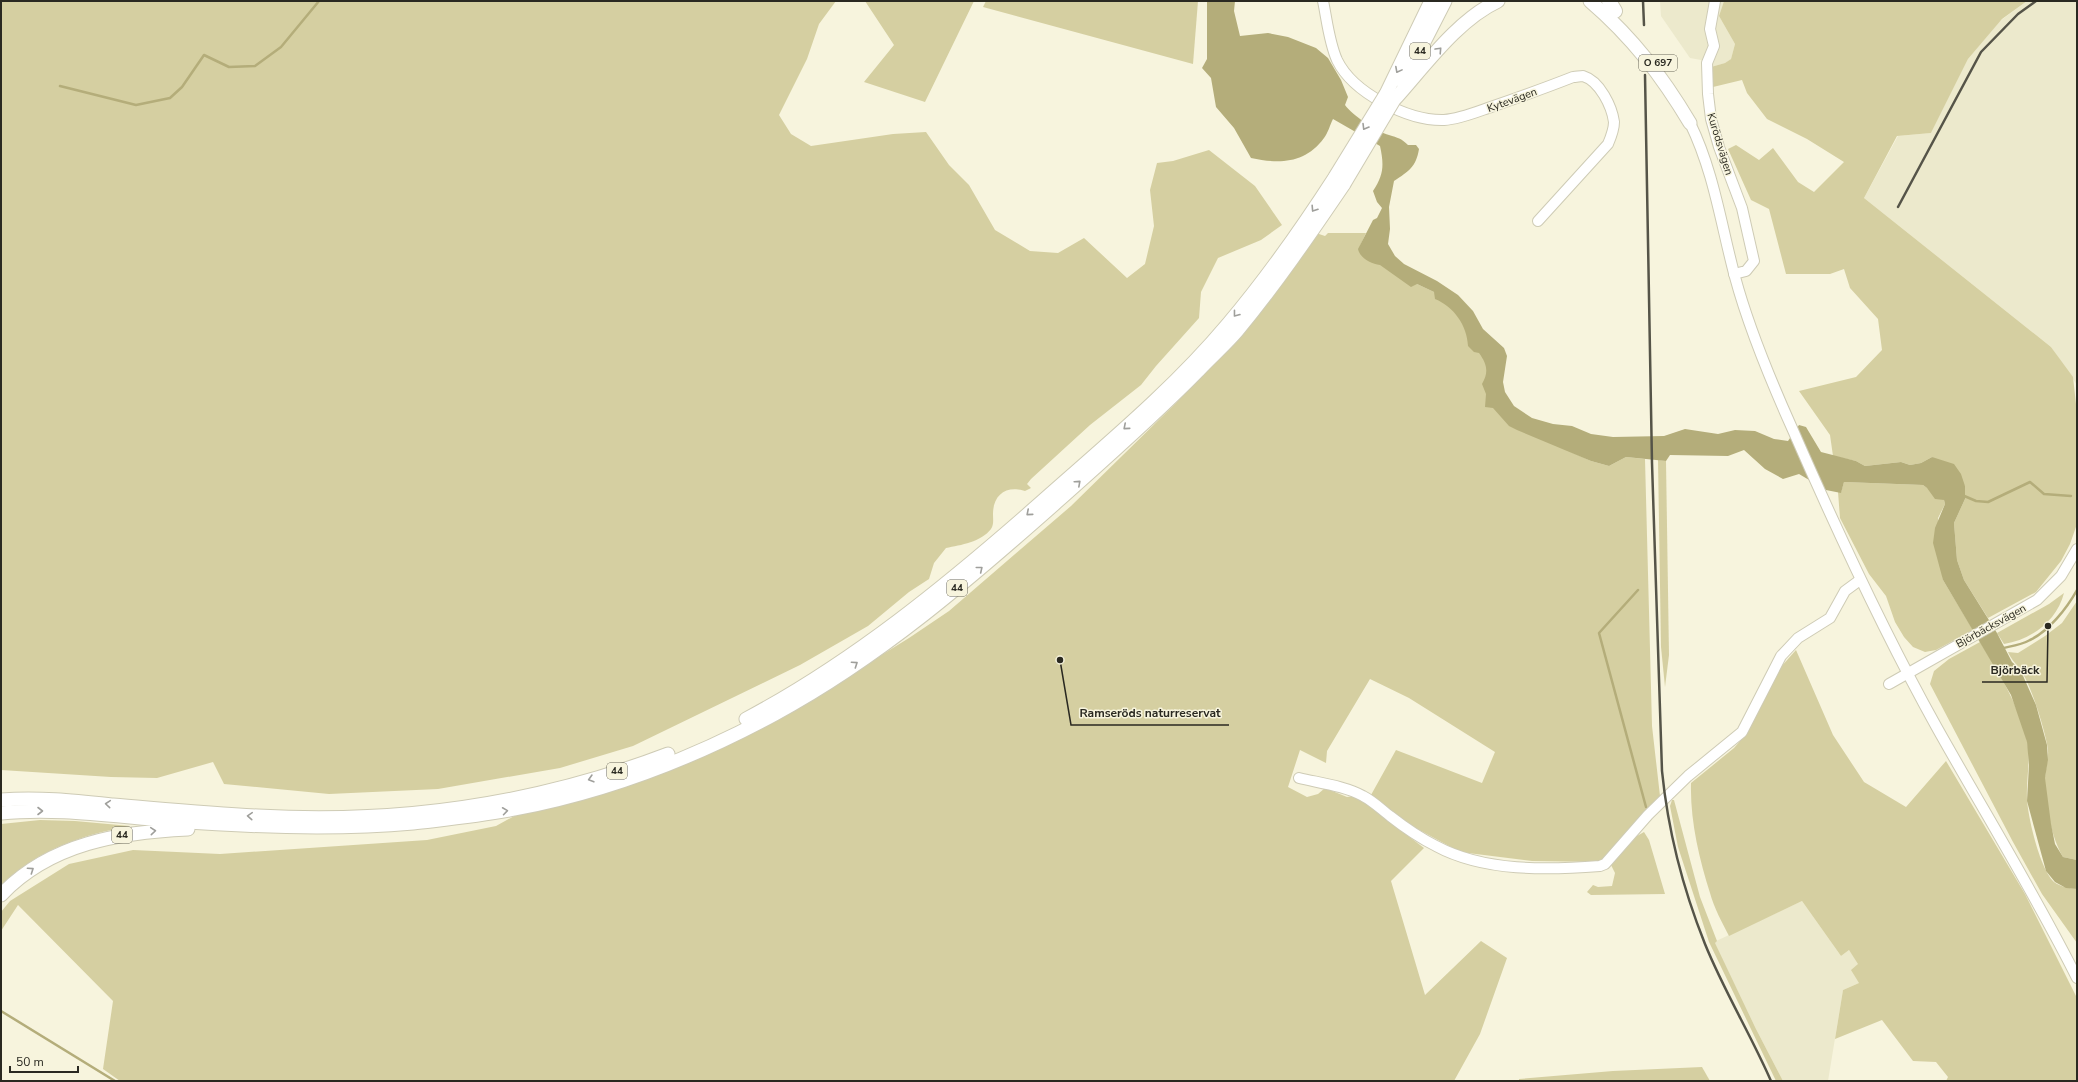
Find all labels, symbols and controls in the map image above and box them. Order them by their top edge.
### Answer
road number: 44 [1410,43,1430,59]
one-way arrow [1434,48,1441,55]
road number: O 697 [1639,55,1677,71]
one-way arrow [1395,66,1403,73]
street label: Kytevägen [1485,84,1539,116]
street label: Kurödsvägen [1703,111,1737,177]
one-way arrow [1363,123,1370,130]
one-way arrow [1311,205,1319,212]
one-way arrow [1234,309,1241,316]
one-way arrow [1124,422,1131,429]
one-way arrow [1073,480,1081,487]
one-way arrow [1026,508,1034,515]
one-way arrow [976,566,983,573]
road number: 44 [947,580,967,596]
street label: Björbäcksvägen [1953,601,2029,651]
callout: Björbäck [1982,658,2047,682]
one-way arrow [850,662,857,669]
text: Björbäck [1991,662,2040,678]
callout: Ramseröds naturreservat [1071,701,1229,725]
text: Ramseröds naturreservat [1079,705,1221,721]
road number: 44 [607,763,627,779]
one-way arrow [587,774,594,783]
one-way arrow [105,800,111,809]
one-way arrow [37,807,43,815]
one-way arrow [502,807,508,816]
one-way arrow [247,811,253,820]
road number: 44 [112,827,132,843]
one-way arrow [150,827,156,836]
one-way arrow [27,867,34,875]
scale bar [10,1048,78,1074]
text: 50 m [16,1054,44,1070]

